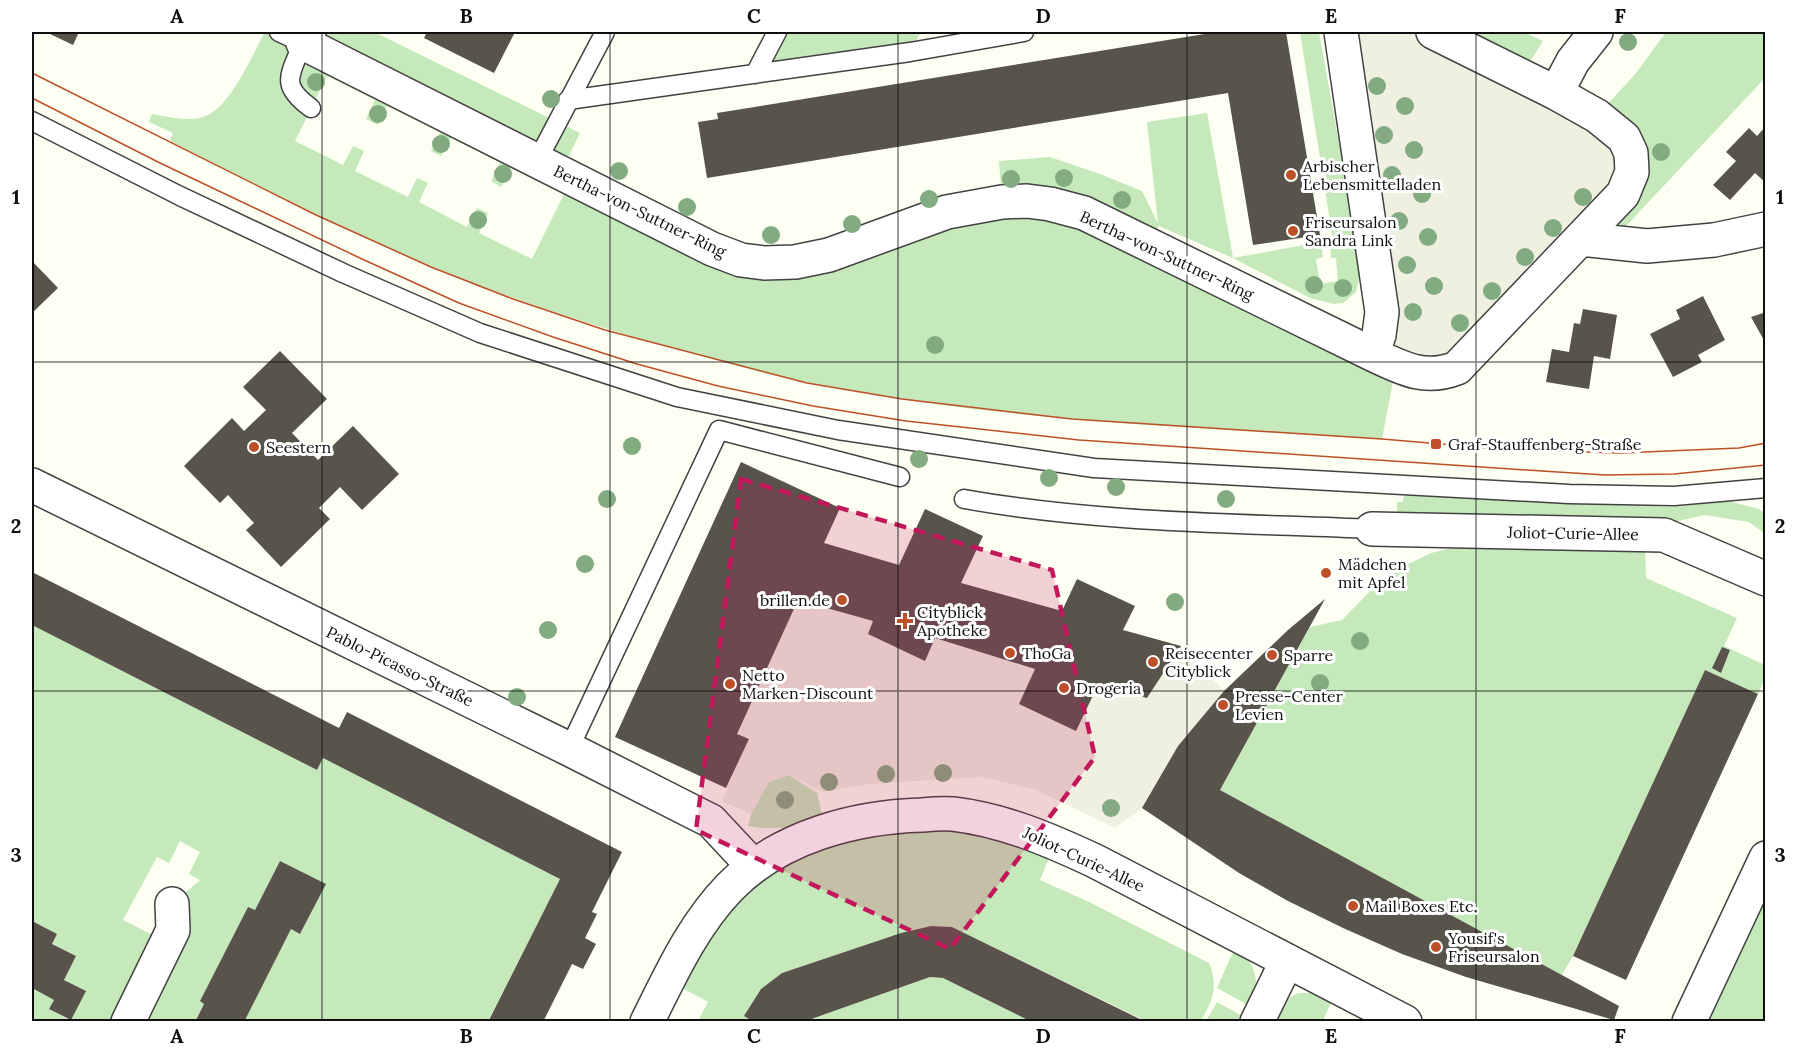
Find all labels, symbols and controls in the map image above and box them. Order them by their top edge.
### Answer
text: A [170,3,184,28]
text: B [459,3,473,28]
text: C [747,3,761,28]
text: D [1035,3,1051,28]
text: E [1325,3,1337,28]
text: F [1614,3,1626,28]
place label: Arbischer Lebensmittelladen [1302,156,1441,194]
street label: Bertha-von-Suttner-Ring [550,160,731,262]
marker: Arbischer Lebensmittelladen [1284,168,1298,182]
text: 1 [12,184,20,209]
text: 1 [1776,184,1784,209]
street label: Bertha-von-Suttner-Ring [1077,206,1258,305]
place label: Friseursalon Sandra Link [1305,212,1397,250]
marker: Friseursalon Sandra Link [1286,224,1300,238]
place label: Graf-Stauffenberg-Straße [1448,434,1642,454]
place label: Seestern [266,437,332,457]
marker: Graf-Stauffenberg-Straße [1429,437,1443,451]
marker: Seestern [247,440,261,454]
text: 2 [11,513,21,538]
text: 2 [1775,513,1785,538]
street label: Joliot-Curie-Allee [1506,522,1639,544]
place label: Mädchen mit Apfel [1338,554,1407,592]
marker: Mädchen mit Apfel [1319,566,1333,580]
place label: brillen.de [760,590,830,610]
marker: brillen.de [835,593,849,607]
place label: Cityblick Apotheke [916,602,988,640]
marker: Cityblick Apotheke [898,614,912,628]
street label: Pablo-Picasso-Straße [323,622,477,710]
place label: ThoGa [1022,643,1072,663]
place label: Reisecenter Cityblick [1165,643,1253,681]
place label: Sparre [1284,645,1334,665]
marker: ThoGa [1003,646,1017,660]
marker: Sparre [1265,648,1279,662]
marker: Reisecenter Cityblick [1146,655,1160,669]
place label: Netto Marken-Discount [742,665,874,703]
marker: Netto Marken-Discount [723,677,737,691]
place label: Drogeria [1076,678,1141,698]
marker: Drogeria [1057,681,1071,695]
place label: Presse-Center Levien [1235,686,1343,724]
marker: Presse-Center Levien [1216,698,1230,712]
street label: Joliot-Curie-Allee [1019,822,1148,896]
text: 3 [10,842,22,867]
text: 3 [1774,842,1786,867]
place label: Mail Boxes Etc. [1365,896,1477,916]
marker: Mail Boxes Etc. [1346,899,1360,913]
place label: Yousif's Friseursalon [1447,928,1540,966]
marker: Yousif's Friseursalon [1429,940,1443,954]
text: A [170,1023,184,1048]
text: B [459,1023,473,1048]
text: C [747,1023,761,1048]
text: D [1035,1023,1051,1048]
text: E [1325,1023,1337,1048]
text: F [1614,1023,1626,1048]

